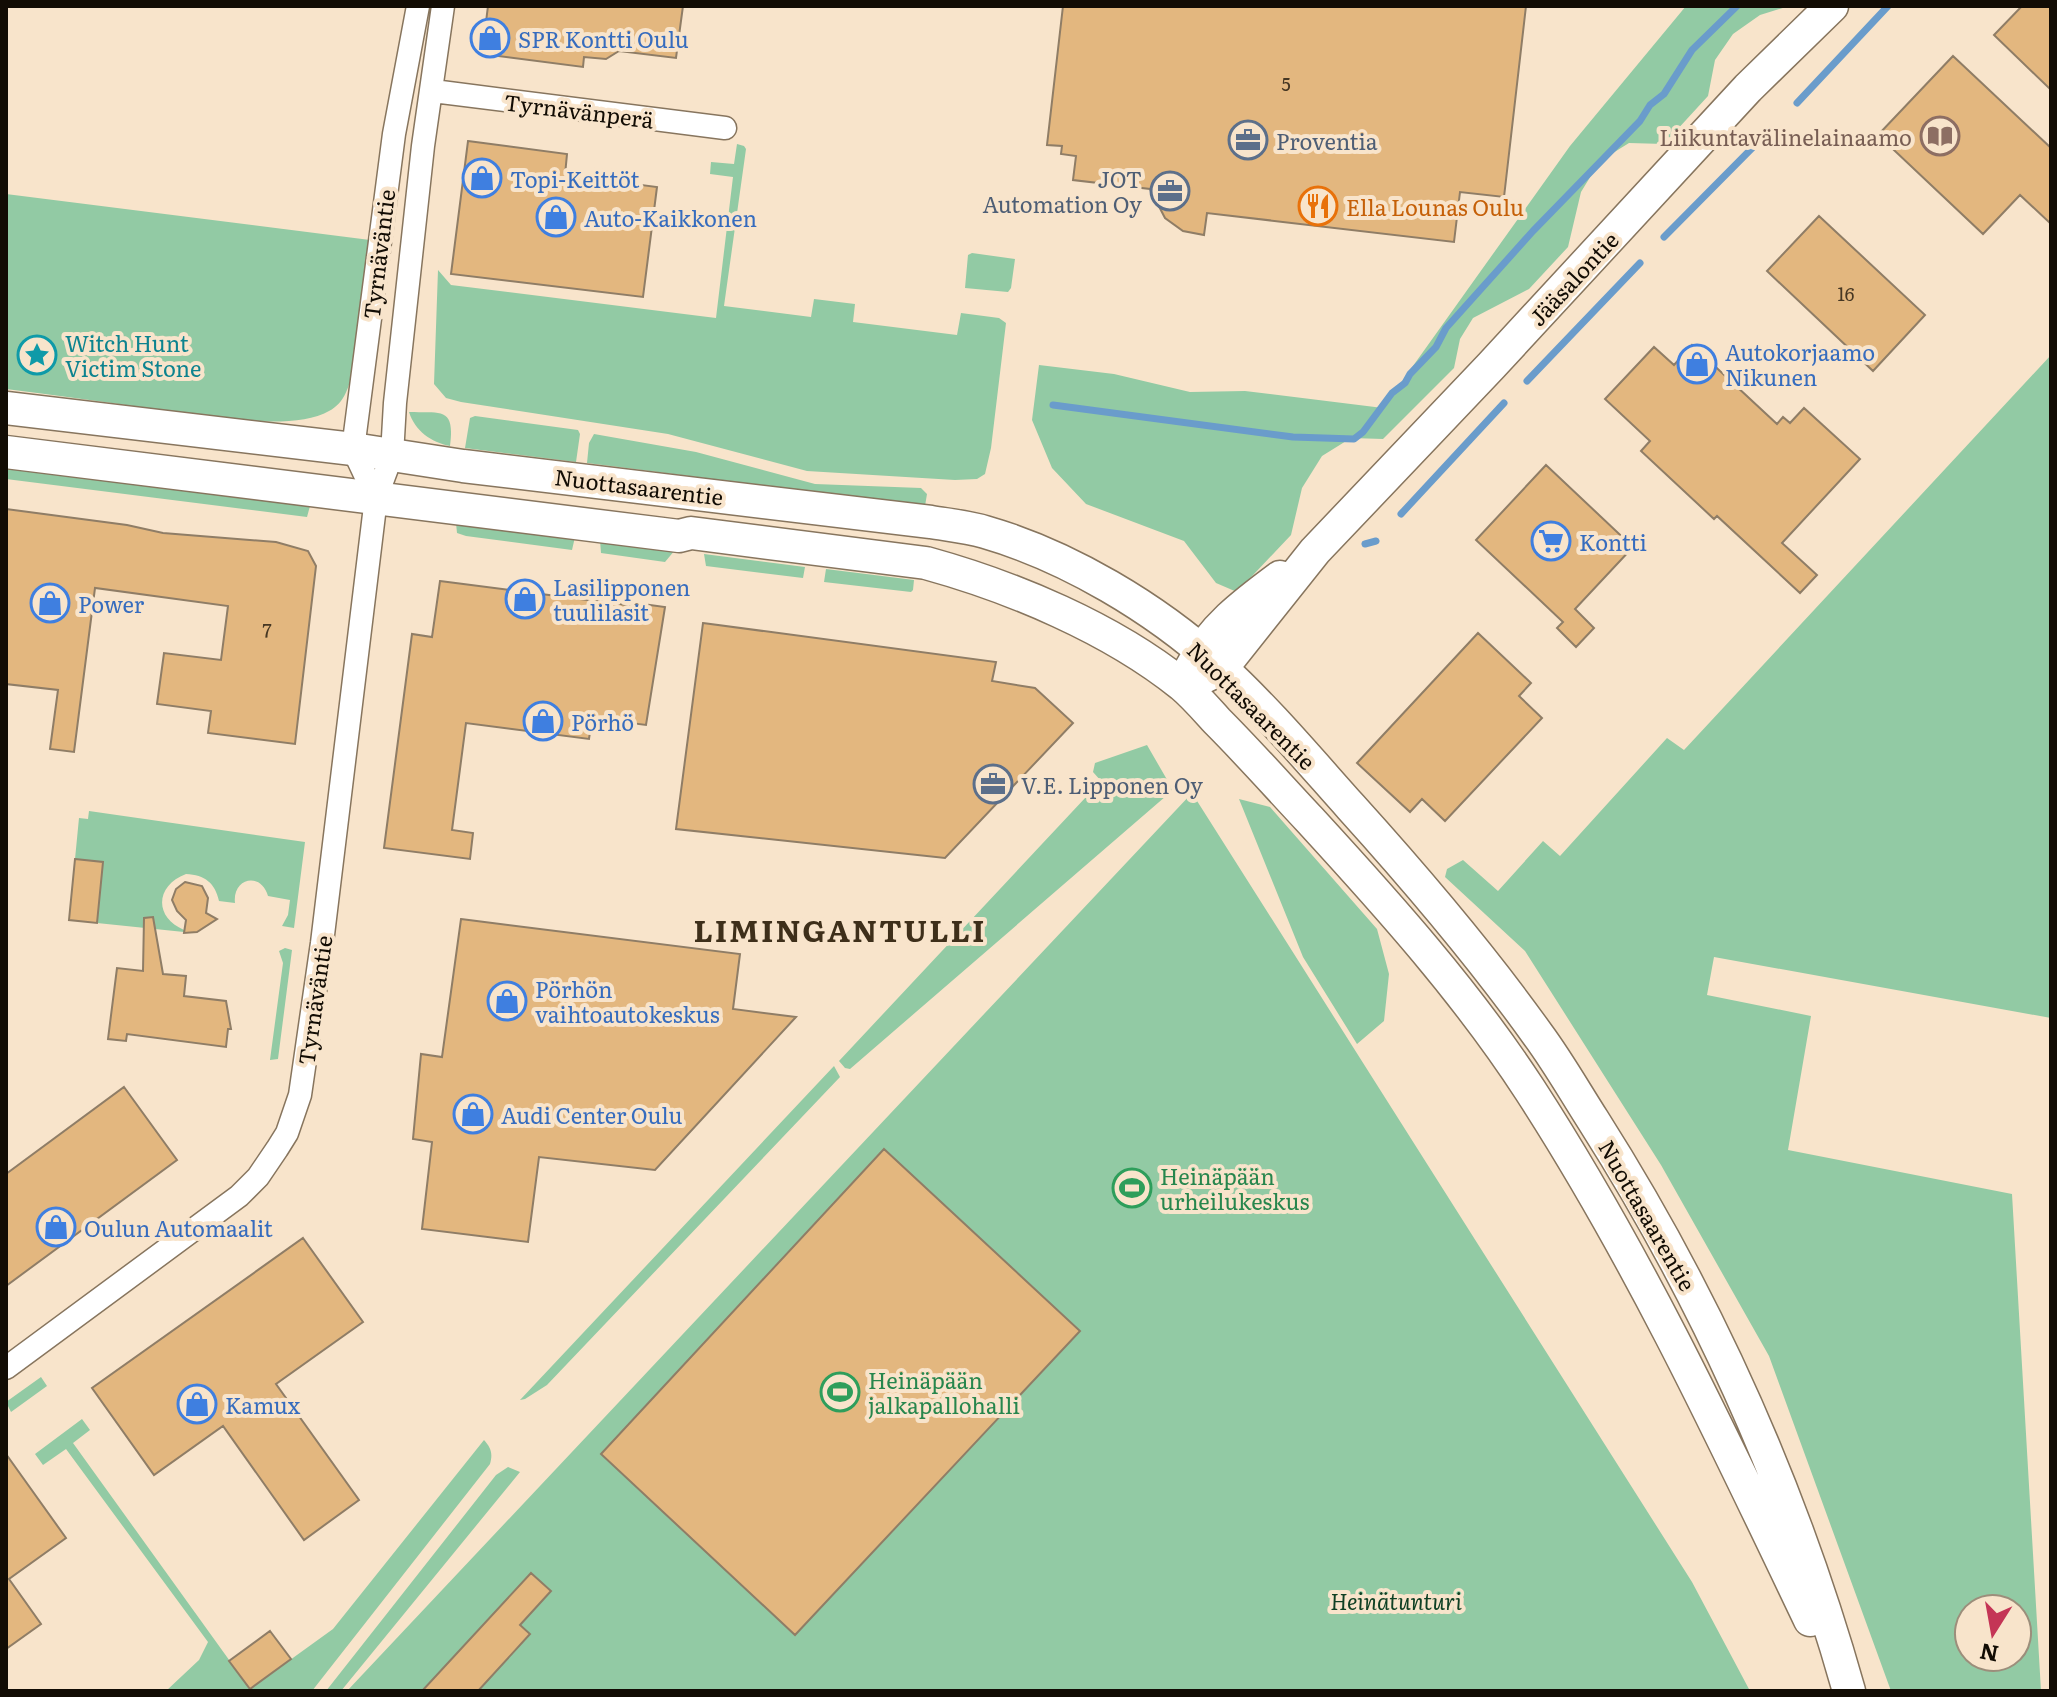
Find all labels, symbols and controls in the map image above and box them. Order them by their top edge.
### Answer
shop icon: SPR Kontti Oulu [469,17,511,59]
place label: SPR Kontti Oulu [518,22,689,55]
house number: 5 [1281,70,1291,97]
street label: Tyrnävänperä [502,84,656,136]
library icon: Liikuntavälinelainaamo [1919,115,1961,157]
office icon: Proventia [1227,119,1269,161]
place label: Liikuntavälinelainaamo [1659,120,1912,153]
place label: Proventia [1276,124,1378,157]
shop icon: Topi-Keittöt [461,157,503,199]
place label: Topi-Keittöt [510,162,640,195]
place label: JOT Automation Oy [982,162,1142,220]
office icon: JOT Automation Oy [1149,170,1191,212]
restaurant icon: Ella Lounas Oulu [1297,185,1339,227]
street label: Tyrnäväntie [354,187,402,321]
place label: Ella Lounas Oulu [1346,190,1524,223]
shop icon: Auto-Kaikkonen [535,196,577,238]
place label: Auto-Kaikkonen [584,201,757,234]
street label: Jääsalontie [1521,224,1625,332]
house number: 16 [1838,280,1855,307]
place label: Witch Hunt Victim Stone [65,326,201,384]
place icon: Witch Hunt Victim Stone [16,334,58,376]
place label: Autokorjaamo Nikunen [1725,335,1875,393]
shop icon: Autokorjaamo Nikunen [1676,343,1718,385]
street label: Nuottasaarentie [553,459,725,513]
supermarket icon: Kontti [1530,520,1572,562]
place label: Kontti [1579,525,1647,558]
place label: Lasilipponen tuulilasit [553,570,690,628]
shop icon: Lasilipponen tuulilasit [504,578,546,620]
shop icon: Power [29,582,71,624]
place label: Power [78,587,145,620]
house number: 7 [262,616,272,643]
street label: Nuottasaarentie [1180,633,1324,777]
shop icon: Pörhö [522,700,564,742]
place label: Pörhö [571,705,634,738]
office icon: V.E. Lipponen Oy [972,763,1014,805]
place label: V.E. Lipponen Oy [1021,768,1203,801]
district label: LIMINGANTULLI [693,907,987,951]
street label: Tyrnäväntie [289,933,339,1067]
place label: Pörhön vaihtoautokeskus [535,972,720,1030]
shop icon: Pörhön vaihtoautokeskus [486,980,528,1022]
shop icon: Audi Center Oulu [452,1093,494,1135]
place label: Audi Center Oulu [501,1098,682,1131]
street label: Nuottasaarentie [1591,1133,1705,1297]
place label: Heinäpään urheilukeskus [1160,1159,1309,1217]
sports icon: Heinäpään urheilukeskus [1111,1167,1153,1209]
shop icon: Oulun Automaalit [35,1206,77,1248]
place label: Oulun Automaalit [84,1211,273,1244]
place label: Heinäpään jalkapallohalli [868,1363,1020,1421]
sports icon: Heinäpään jalkapallohalli [819,1371,861,1413]
shop icon: Kamux [176,1383,218,1425]
place label: Kamux [225,1388,301,1421]
park label: Heinätunturi [1330,1584,1462,1617]
north arrow [1953,1593,2033,1673]
text: N [1977,1636,2001,1672]

